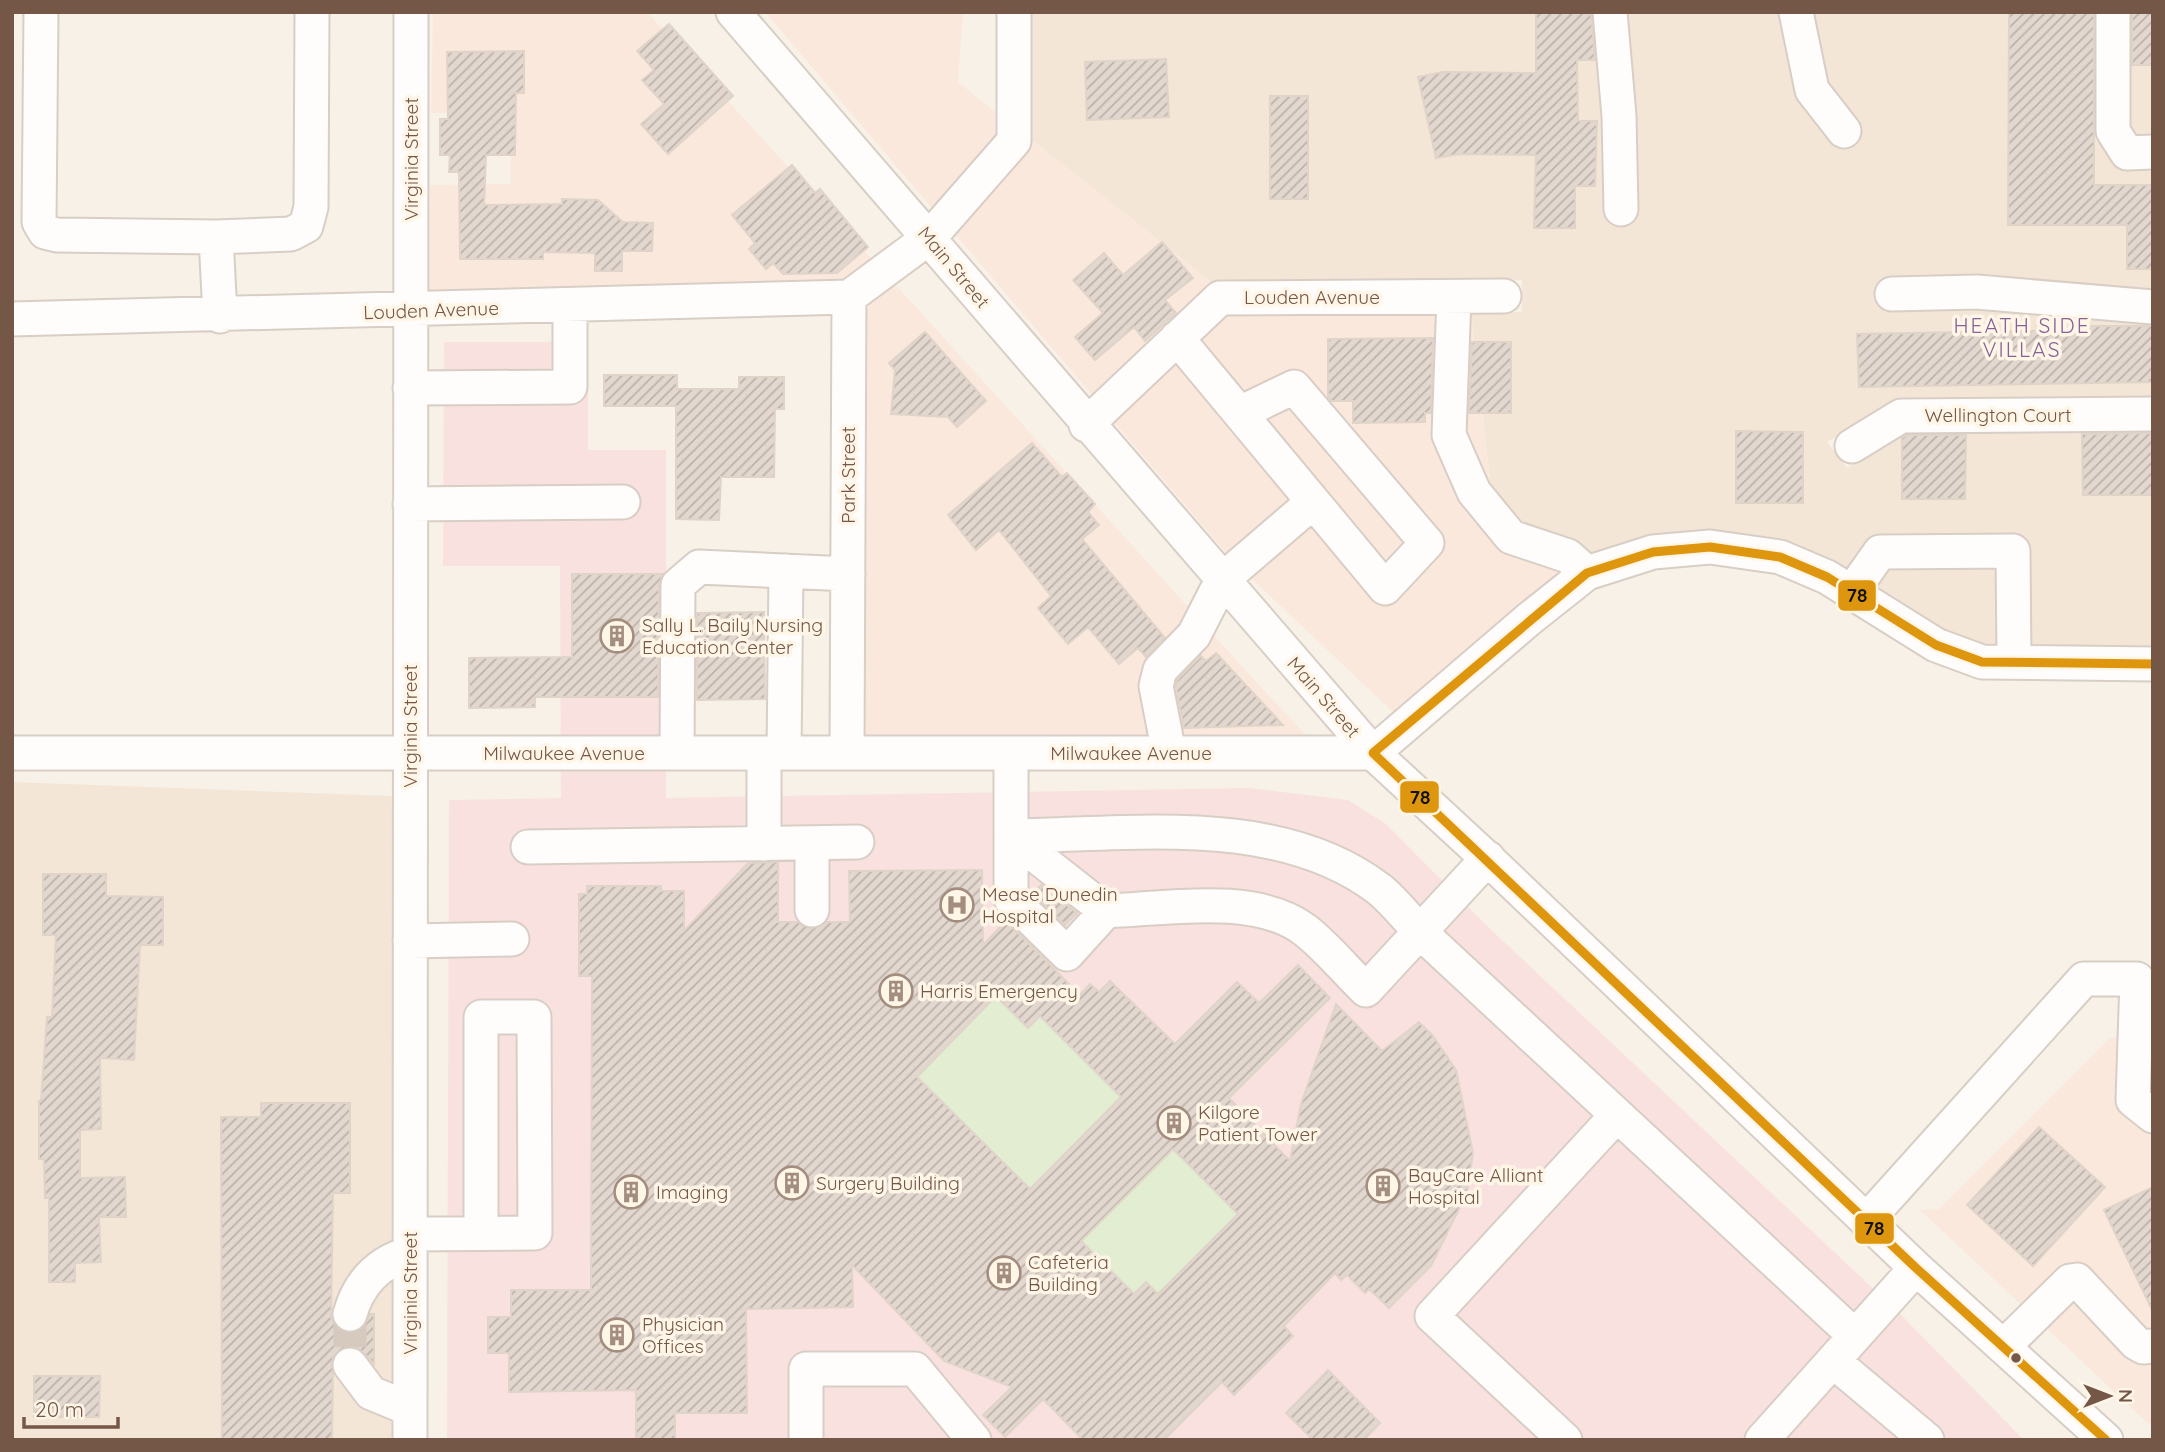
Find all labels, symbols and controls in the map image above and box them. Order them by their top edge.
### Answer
street label: Virginia Street [399,97,423,221]
street label: Main Street [913,221,995,313]
street label: Louden Avenue [1244,285,1380,309]
street label: Louden Avenue [363,296,499,324]
district label: HEATH SIDE VILLAS [1953,312,2091,362]
street label: Wellington Court [1925,403,2071,427]
street label: Park Street [836,426,860,524]
line badge: 78 [1837,579,1877,612]
text: 78 [1847,583,1867,607]
place label: Sally L. Baily Nursing Education Center [642,613,823,659]
building icon: Sally L. Baily Nursing Education Center [598,617,636,655]
street label: Main Street [1282,652,1366,742]
street label: Virginia Street [398,664,422,788]
street label: Milwaukee Avenue [483,741,645,765]
street label: Milwaukee Avenue [1050,741,1212,765]
line badge: 78 [1399,780,1440,814]
text: 78 [1410,785,1430,809]
place label: Mease Dunedin Hospital [982,882,1118,928]
hospital icon: Mease Dunedin Hospital [938,886,976,924]
building icon: Harris Emergency [877,972,915,1010]
place label: Harris Emergency [920,979,1078,1003]
place label: Kilgore Patient Tower [1198,1100,1318,1146]
building icon: Kilgore Patient Tower [1155,1104,1193,1142]
place label: BayCare Alliant Hospital [1408,1163,1543,1209]
building icon: Surgery Building [773,1164,811,1202]
building icon: BayCare Alliant Hospital [1364,1167,1402,1205]
place label: Surgery Building [816,1171,960,1195]
building icon: Imaging [612,1173,650,1211]
place label: Imaging [656,1180,728,1204]
line badge: 78 [1854,1212,1895,1245]
text: 78 [1864,1216,1884,1240]
street label: Virginia Street [398,1231,422,1355]
place label: Cafeteria Building [1028,1250,1109,1296]
building icon: Cafeteria Building [985,1254,1023,1292]
place label: Physician Offices [642,1312,724,1358]
building icon: Physician Offices [598,1316,636,1354]
unlabelled marker [2009,1351,2023,1365]
north arrow [2074,1361,2144,1431]
scale bar [24,1386,119,1430]
text: N [2114,1389,2138,1403]
text: 20 m [35,1396,84,1422]

